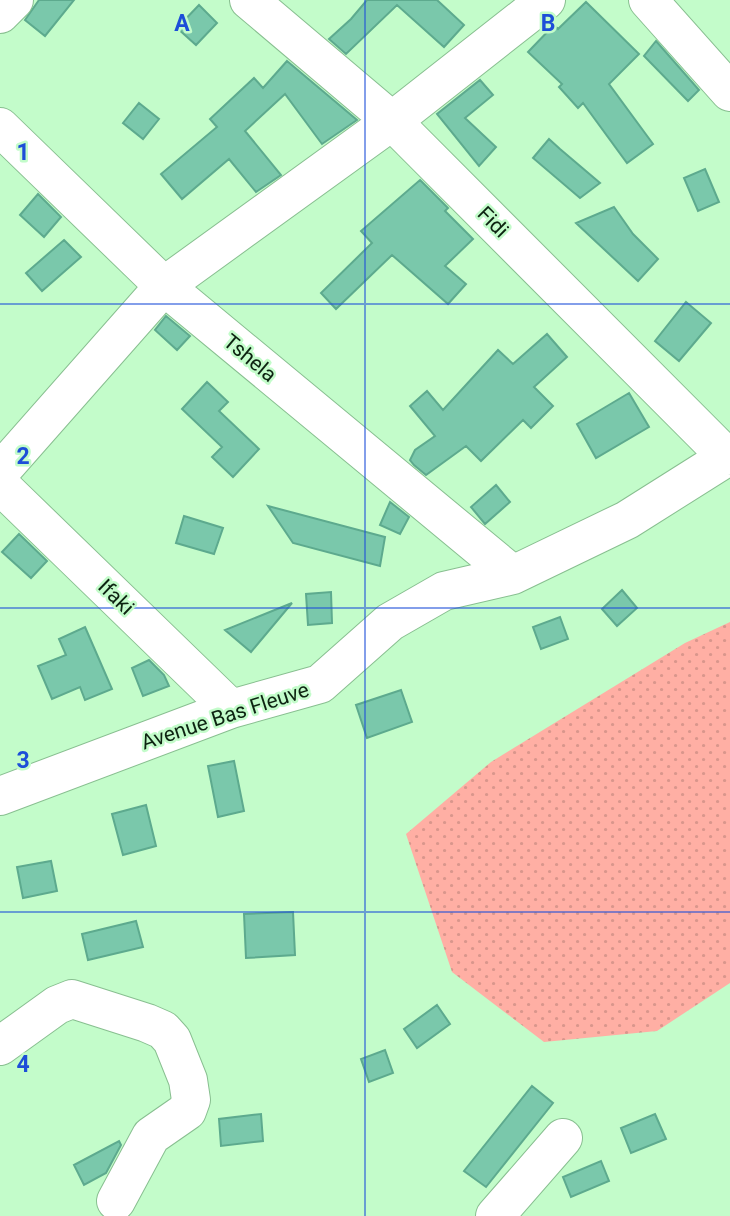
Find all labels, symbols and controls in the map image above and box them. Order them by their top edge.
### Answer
text: A [174,10,190,37]
text: B [541,10,555,37]
text: 1 [16,139,30,166]
street label: Fidi [473,202,513,242]
street label: Tshela [219,329,281,387]
text: 2 [16,443,30,470]
street label: Ifaki [93,574,139,620]
street label: Avenue Bas Fleuve [138,678,312,754]
text: 3 [16,747,30,774]
text: 4 [16,1051,30,1078]

